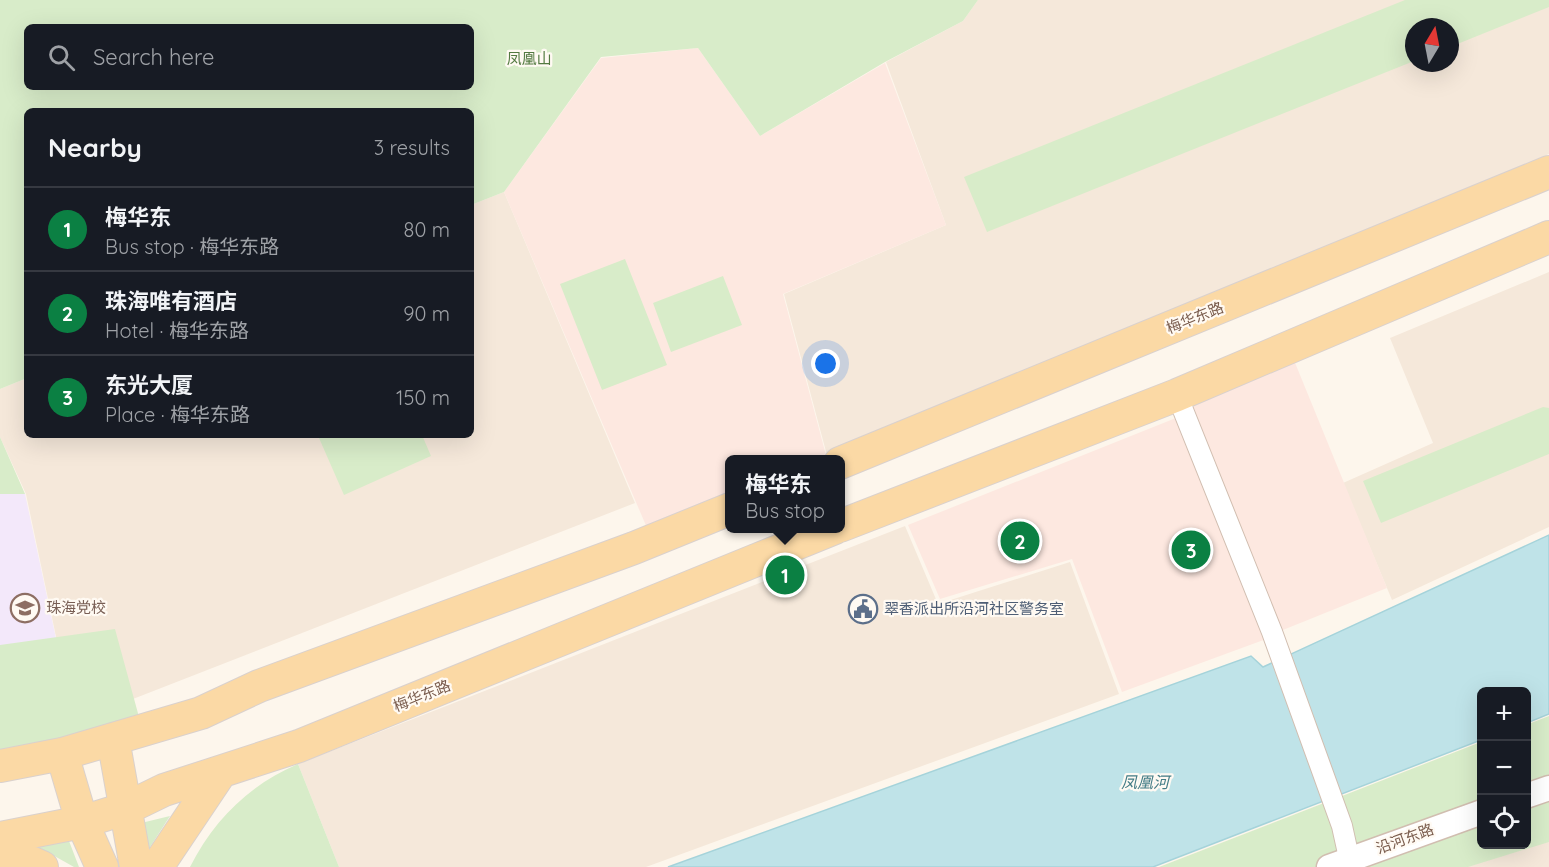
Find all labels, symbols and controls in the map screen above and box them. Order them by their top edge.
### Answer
north arrow [1405,18,1459,72]
search box [24,24,474,90]
icon: search [45,41,78,74]
text: Search here [93,43,214,71]
park label: 凤凰山 [506,49,552,68]
text: Nearby [48,131,142,164]
text: 3 results [374,135,450,160]
text: 梅华东 [105,203,171,231]
text: 1 [64,217,71,242]
text: 80 m [404,217,450,242]
text: Bus stop · 梅华东路 [105,234,279,259]
text: 珠海唯有酒店 [105,287,237,315]
street label: 梅华东路 [1163,297,1226,338]
text: 2 [62,301,73,326]
text: 90 m [403,301,450,326]
text: Hotel · 梅华东路 [105,318,249,343]
your location [811,349,840,378]
text: 东光大厦 [105,371,193,399]
text: 3 [62,385,73,410]
text: 150 m [396,385,450,410]
text: Place · 梅华东路 [105,402,250,427]
popup [725,455,845,533]
text: 梅华东 [745,470,811,498]
text: Bus stop [745,498,825,523]
pin: 2 [1000,518,1040,564]
pin: 3 [1172,528,1210,572]
pin: 1 [766,552,804,598]
school or university icon: 珠海党校 [9,592,41,624]
public building icon: 翠香派出所沿河社区警务室 [847,593,879,625]
place label: 珠海党校 [46,598,106,617]
place label: 翠香派出所沿河社区警务室 [884,599,1064,618]
street label: 梅华东路 [390,675,453,716]
map controls [1477,687,1531,849]
button: + [1477,687,1531,741]
button: − [1477,741,1531,795]
water label: 凤凰河 [1121,772,1172,792]
button: locate [1477,795,1531,849]
street label: 沿河东路 [1373,819,1436,858]

